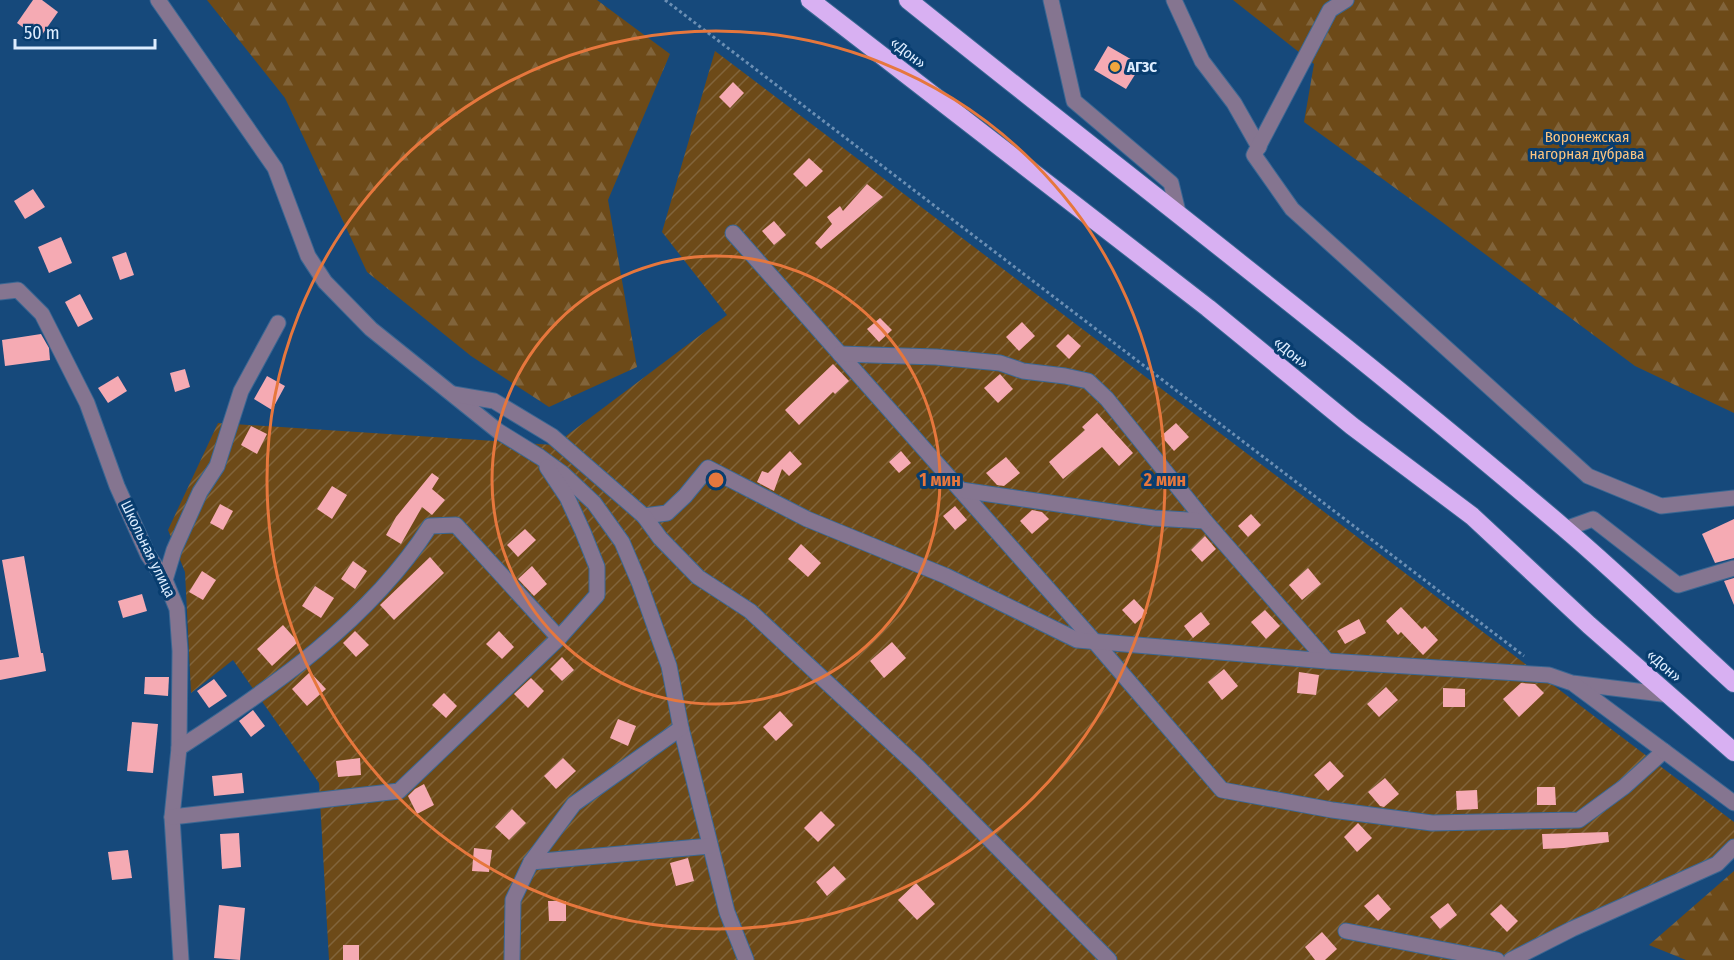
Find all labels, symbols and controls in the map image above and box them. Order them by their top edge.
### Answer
scale bar [15,12,154,50]
text: 50 m [24,22,60,44]
street label: «Дон» [887,33,929,73]
place label: АГЗС [1126,58,1157,76]
marker: АГЗС [1108,60,1122,74]
park label: Воронежская нагорная дубрава [1530,128,1644,163]
street label: «Дон» [1270,333,1312,373]
text: 1 мин [919,469,961,491]
text: 2 мин [1143,469,1186,491]
centre of rings [706,470,726,490]
street label: Школьная улица [117,498,179,600]
street label: «Дон» [1643,646,1685,686]

